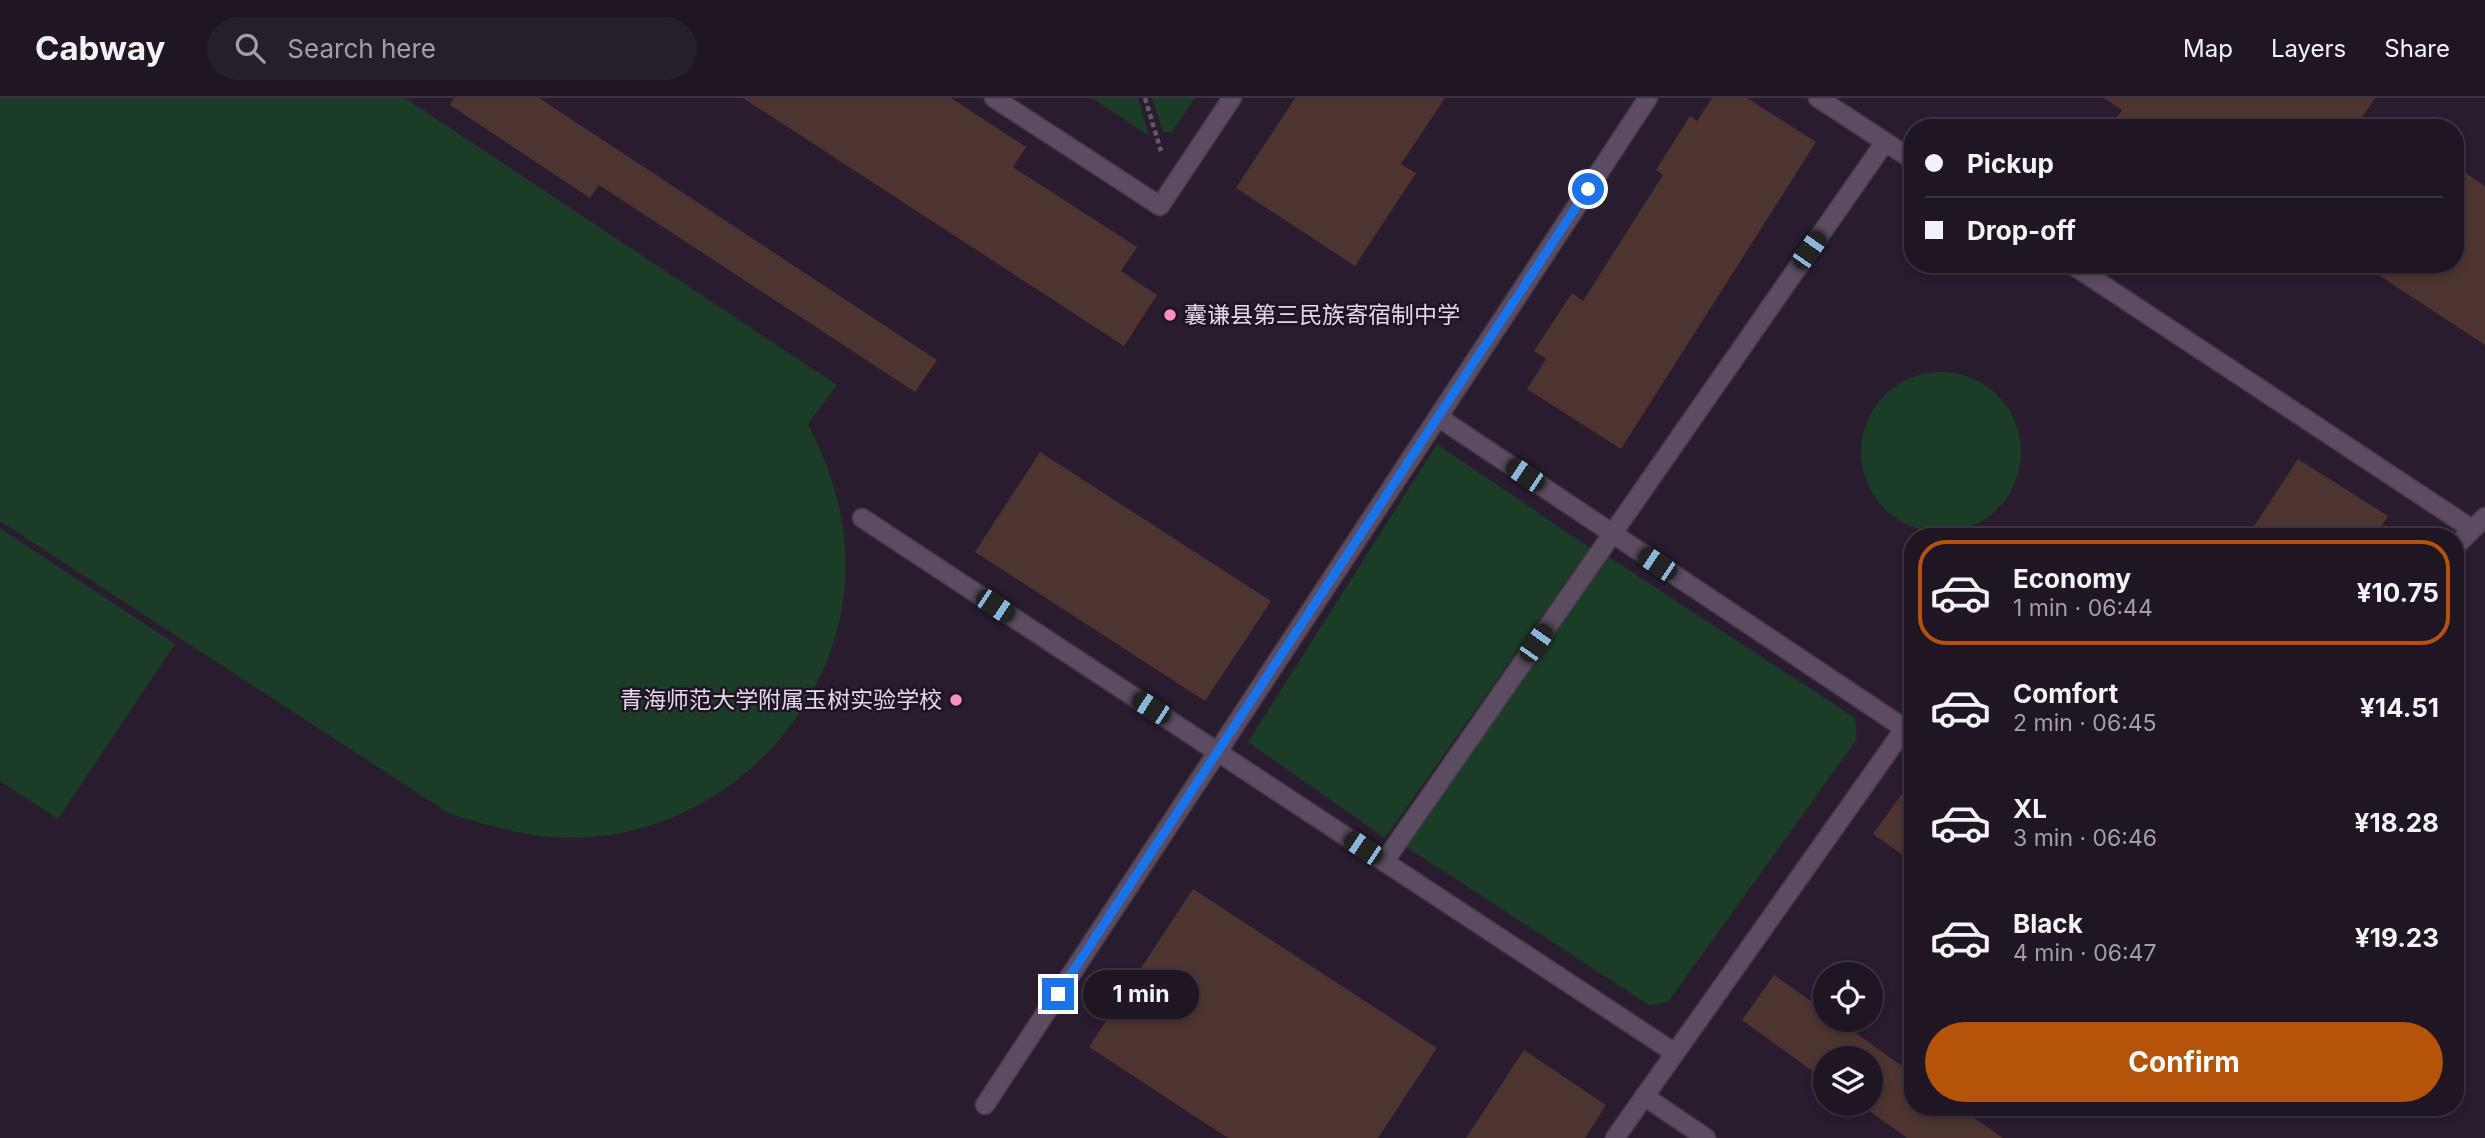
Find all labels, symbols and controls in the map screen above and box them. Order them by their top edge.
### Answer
search box [207,17,697,80]
text: Cabway [35,28,165,68]
icon: search [231,29,269,67]
text: Search here [287,33,436,64]
text: Map [2183,34,2233,63]
text: Layers [2271,34,2346,63]
text: Share [2384,34,2450,63]
text: Pickup [1967,148,2054,179]
route start [1572,173,1604,205]
text: Drop-off [1967,215,2076,246]
car [1789,227,1830,273]
place label: 囊谦县第三民族寄宿制中学 [1184,301,1460,329]
marker: 囊谦县第三民族寄宿制中学 [1162,307,1178,323]
car [1502,455,1549,495]
car [1634,544,1681,584]
icon: car [1929,561,1992,624]
text: Economy [2013,563,2131,594]
text: ¥10.75 [2357,577,2439,608]
car [972,586,1019,626]
text: 1 min · 06:44 [2013,594,2153,622]
car [1516,620,1557,666]
icon: car [1929,676,1992,739]
text: Comfort [2013,678,2118,709]
place label: 青海师范大学附属玉树实验学校 [620,686,942,714]
car [1128,688,1175,728]
marker: 青海师范大学附属玉树实验学校 [948,692,964,708]
text: ¥14.51 [2360,692,2439,723]
text: 2 min · 06:45 [2013,709,2157,737]
icon: car [1929,791,1992,854]
text: XL [2013,793,2047,824]
text: ¥18.28 [2355,807,2439,838]
text: 3 min · 06:46 [2013,824,2157,852]
car [1340,828,1387,868]
icon: car [1929,906,1992,969]
text: Black [2013,908,2083,939]
text: ¥19.23 [2355,922,2439,953]
text: 4 min · 06:47 [2013,939,2156,967]
map controls [1813,962,1883,1116]
button: locate [1813,962,1883,1032]
callout: 1 min [1082,970,1198,1018]
route end [1042,978,1074,1010]
text: 1 min [1113,980,1169,1008]
button: Confirm [1925,1022,2443,1102]
button: layers [1813,1046,1883,1116]

